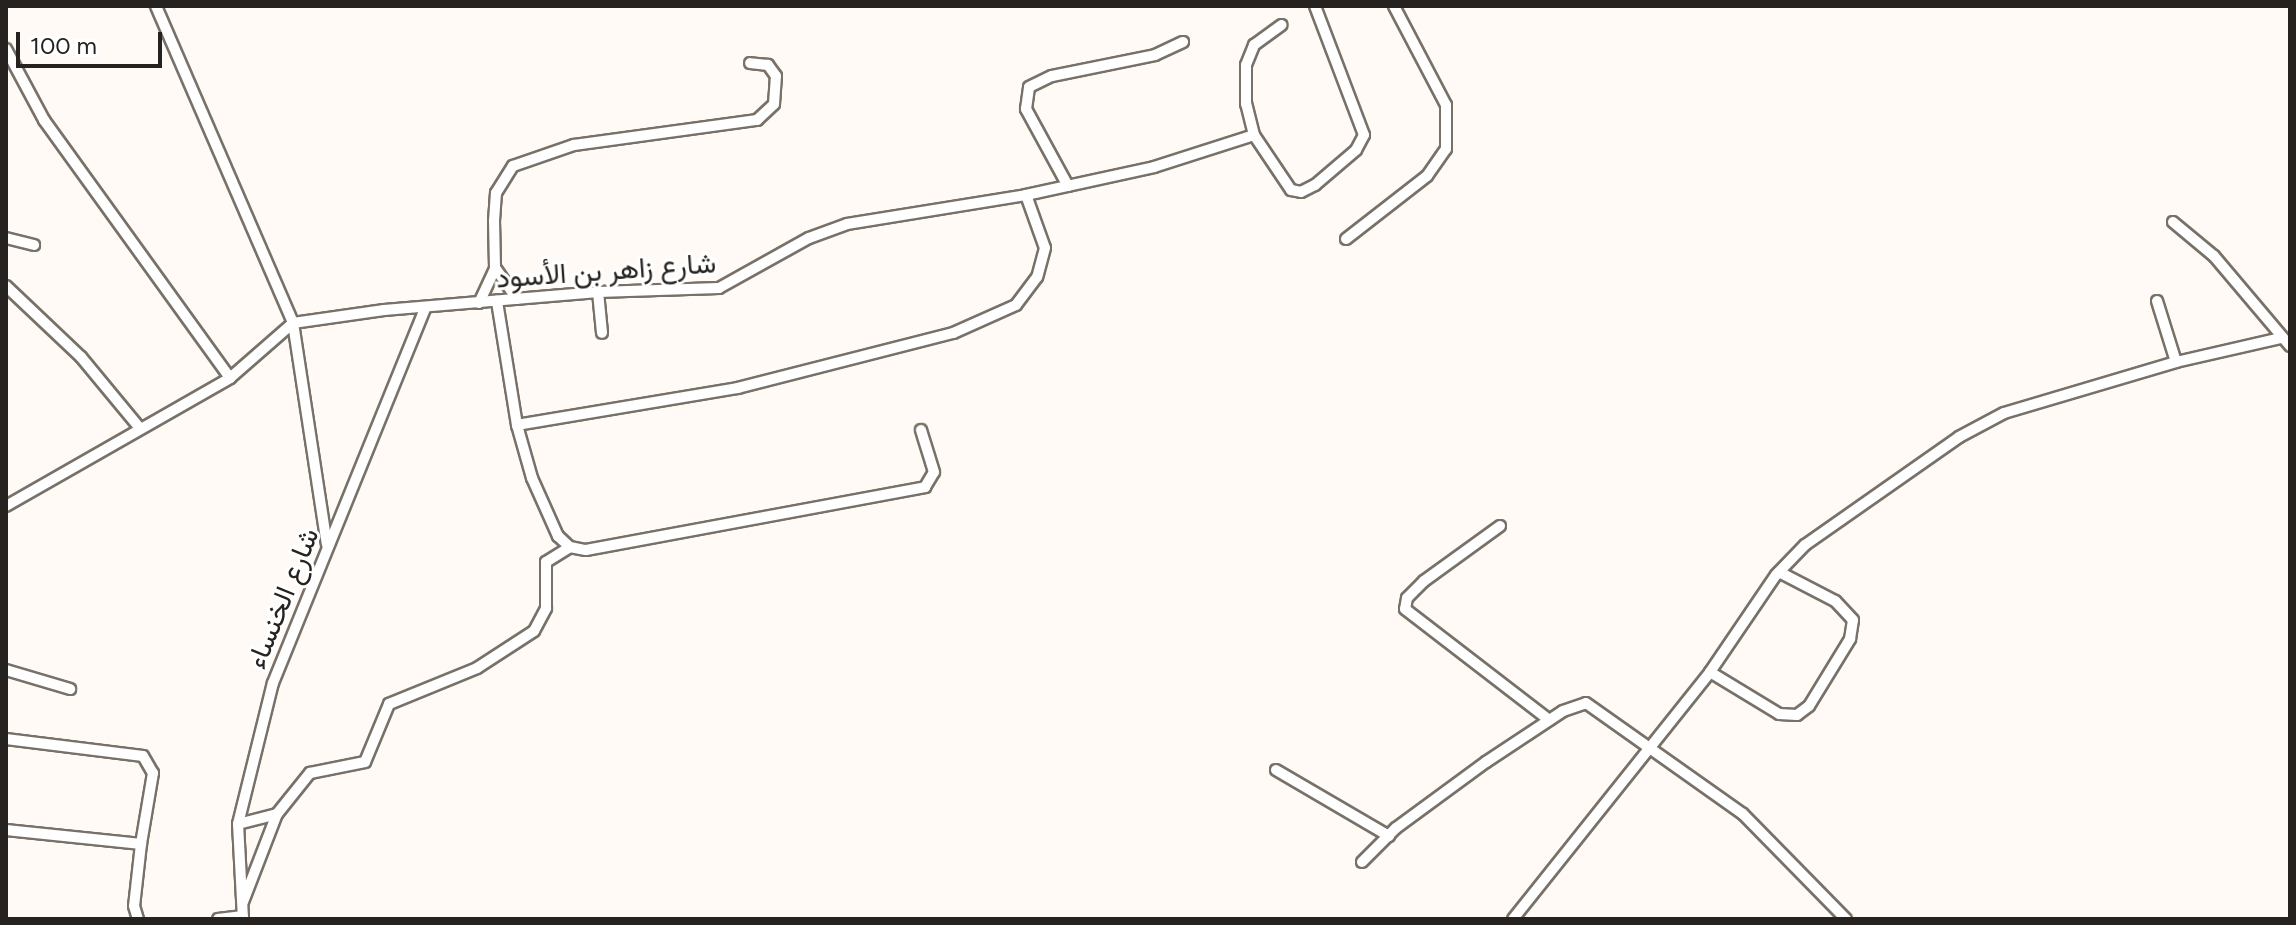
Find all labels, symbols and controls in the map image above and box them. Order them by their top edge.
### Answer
scale bar [20,16,166,66]
text: 100 m [30,31,97,60]
street label: شارع زاهر بن الأسود [495,246,717,294]
street label: شارع الخنساء [239,523,325,673]

